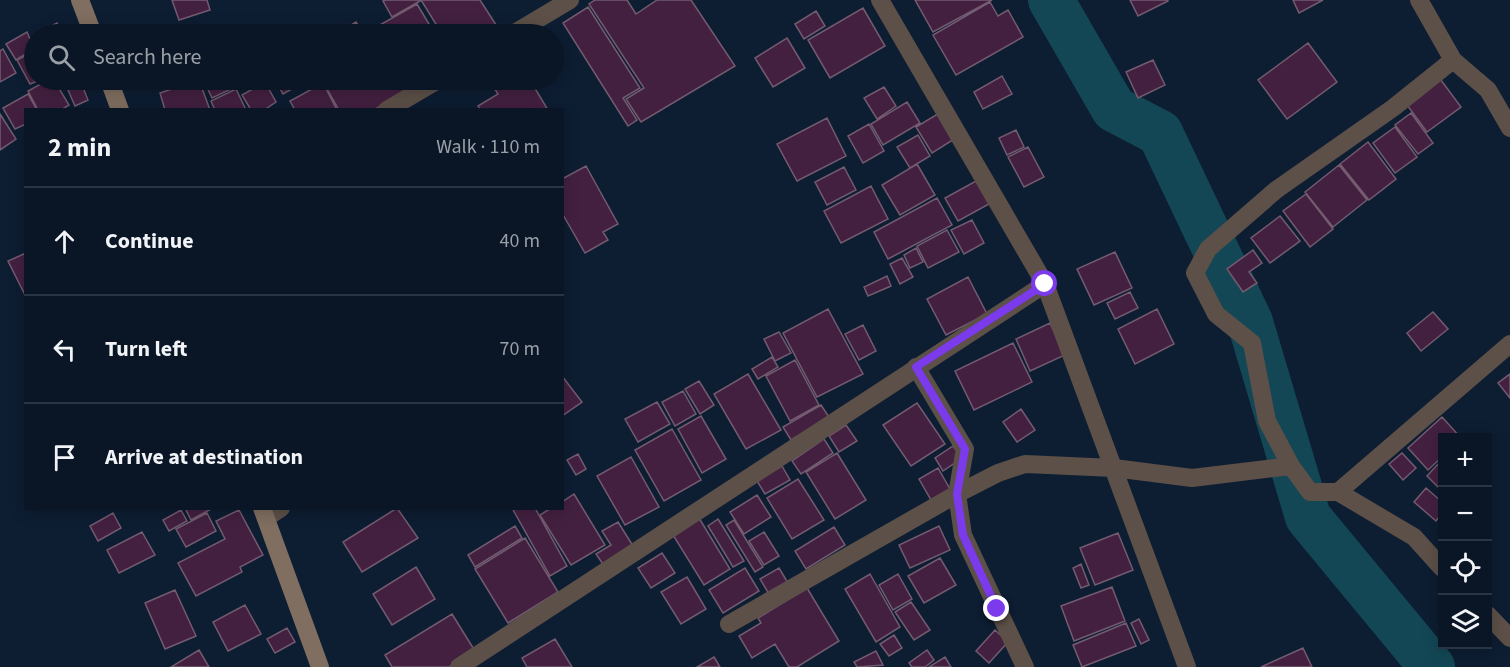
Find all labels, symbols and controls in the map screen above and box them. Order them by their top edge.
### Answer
search box [24,24,564,90]
icon: search [45,41,78,74]
text: Search here [93,41,201,73]
text: 2 min [48,129,111,166]
text: Walk · 110 m [436,133,540,161]
icon: ahead [48,225,81,258]
text: Continue [105,225,194,257]
text: 40 m [500,227,540,255]
route start [1031,270,1057,296]
icon: left [48,333,81,366]
text: Turn left [105,333,187,365]
text: 70 m [500,335,540,363]
map controls [1438,433,1492,649]
button: + [1438,433,1492,487]
icon: arrive [48,441,81,474]
text: Arrive at destination [105,441,303,473]
button: − [1438,487,1492,541]
button: locate [1438,541,1492,595]
route end [983,595,1009,621]
button: layers [1438,595,1492,649]

